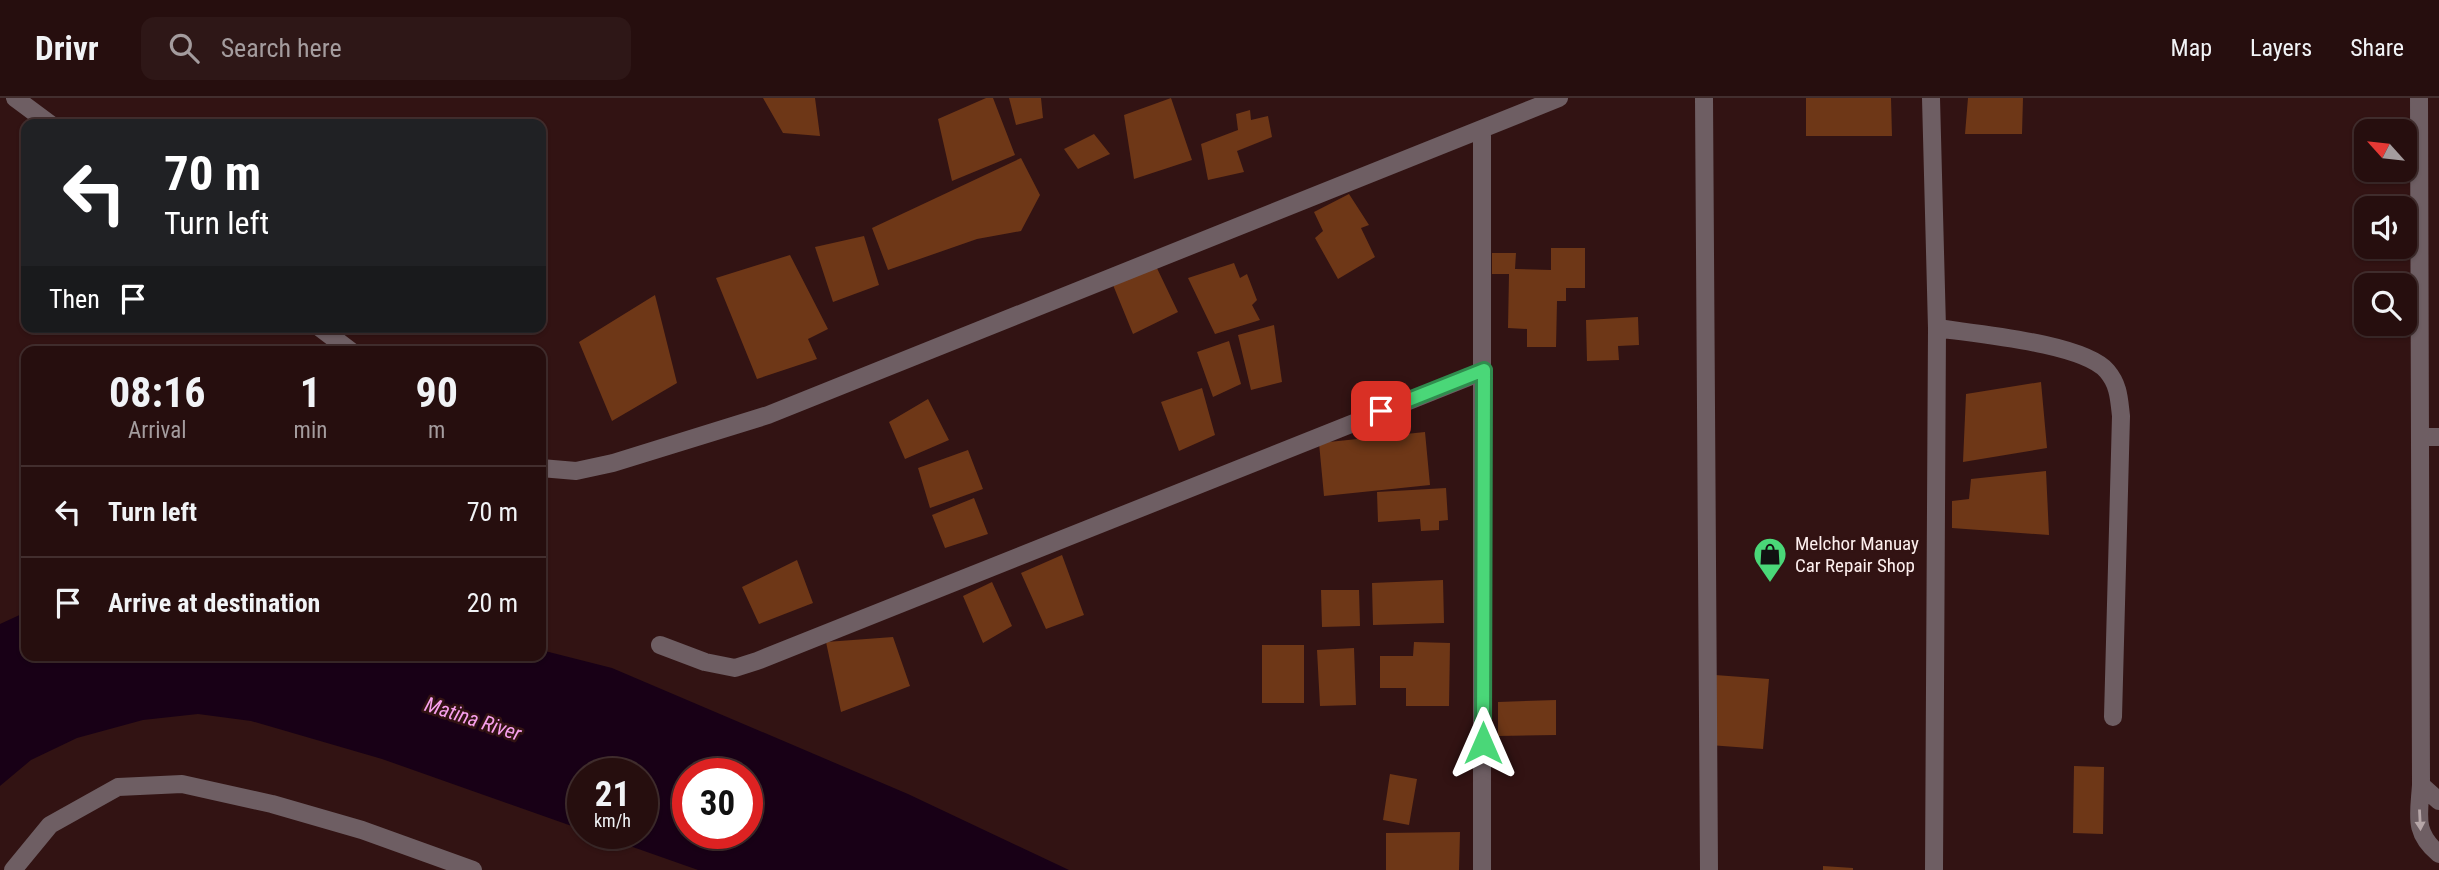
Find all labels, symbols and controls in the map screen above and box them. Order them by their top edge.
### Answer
search box [141,17,631,80]
text: Drivr [35,29,99,68]
icon: search [165,29,203,67]
text: Search here [221,33,342,63]
text: Map [2171,34,2212,62]
text: Layers [2250,34,2312,62]
text: Share [2350,34,2404,62]
north arrow [2354,119,2417,182]
map controls [2354,119,2417,336]
text: 70 m [164,145,261,202]
icon: left [49,147,140,238]
button: sound [2354,196,2417,259]
text: Turn left [164,204,269,242]
button: search [2354,273,2417,336]
icon: arrive [114,280,152,318]
text: Then [49,284,100,314]
text: 08:16 [109,368,205,417]
text: 1 [300,368,321,417]
text: 90 [415,368,458,417]
pin [1351,381,1411,441]
icon: arrive [1362,392,1400,430]
text: Arrival [128,417,187,444]
text: min [294,417,327,444]
text: m [428,417,445,444]
icon: left [49,493,87,531]
text: Turn left [108,497,197,527]
text: 70 m [467,497,518,527]
place label: Melchor Manuay Car Repair Shop [1795,532,1919,577]
shop icon: Melchor Manuay Car Repair Shop [1751,535,1789,584]
icon: arrive [49,584,87,622]
text: Arrive at destination [108,588,320,618]
text: 20 m [467,588,518,618]
water label: Matina River [422,692,525,746]
position arrow [1446,706,1520,780]
speed limit sign: 30 [672,758,763,849]
text: 21 [595,774,630,815]
one-way arrow [2414,809,2425,831]
text: km/h [594,810,631,831]

